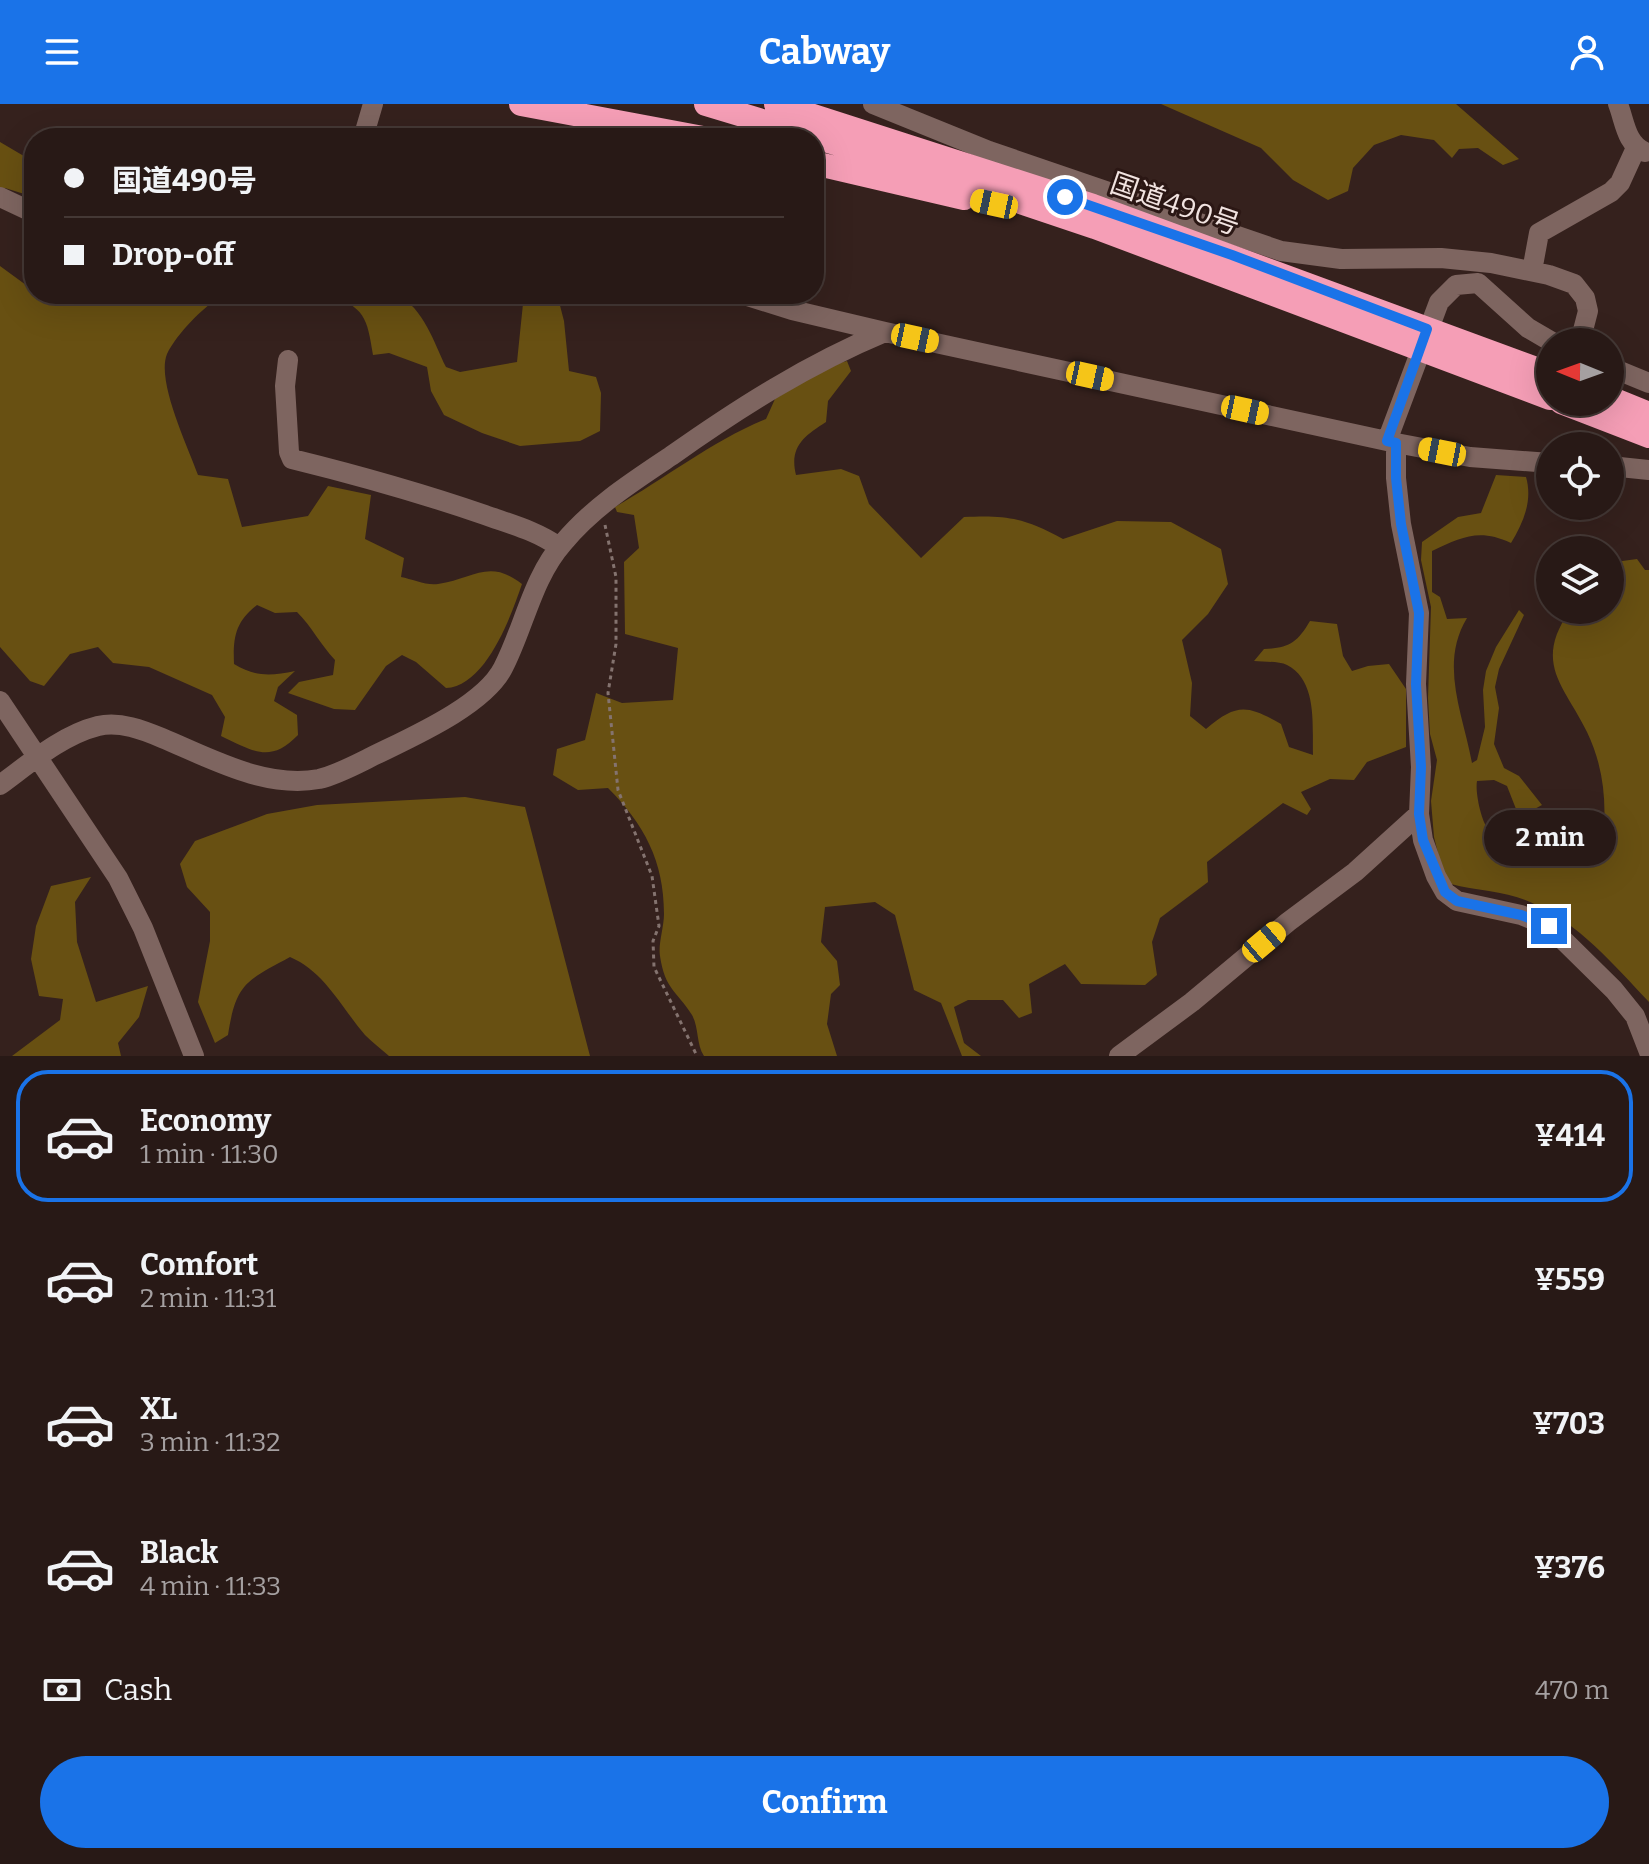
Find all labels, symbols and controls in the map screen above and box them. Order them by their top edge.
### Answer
icon: menu [40,30,84,74]
text: Cabway [759,30,890,74]
icon: person [1565,30,1609,74]
text: 国道490号 [112,163,257,199]
street label: 国道490号 [1106,166,1244,242]
route start [1047,179,1083,215]
car [968,187,1020,221]
text: Drop-off [112,237,234,273]
car [889,321,941,355]
north arrow [1536,328,1624,416]
map controls [1536,328,1624,624]
car [1064,359,1116,393]
car [1219,393,1271,427]
button: locate [1536,432,1624,520]
car [1416,436,1468,468]
button: layers [1536,536,1624,624]
callout: 2 min [1483,810,1615,866]
text: 2 min [1515,822,1585,853]
route end [1531,908,1567,944]
car [1238,917,1290,967]
icon: car [44,1100,116,1172]
text: Economy [140,1103,271,1139]
text: ¥414 [1535,1118,1605,1154]
text: 1 min · 11:30 [140,1139,279,1170]
icon: car [44,1244,116,1316]
text: Comfort [140,1247,258,1283]
text: ¥559 [1534,1262,1605,1298]
text: 2 min · 11:31 [140,1283,276,1314]
icon: car [44,1388,116,1460]
text: XL [140,1391,177,1427]
text: ¥703 [1532,1406,1605,1442]
text: 3 min · 11:32 [140,1427,280,1458]
icon: car [44,1532,116,1604]
text: Black [140,1535,218,1571]
text: ¥376 [1534,1550,1605,1586]
text: 4 min · 11:33 [140,1571,281,1602]
icon: cash [40,1668,84,1712]
text: Cash [104,1672,172,1708]
text: 470 m [1535,1675,1609,1706]
button: Confirm [40,1756,1609,1848]

